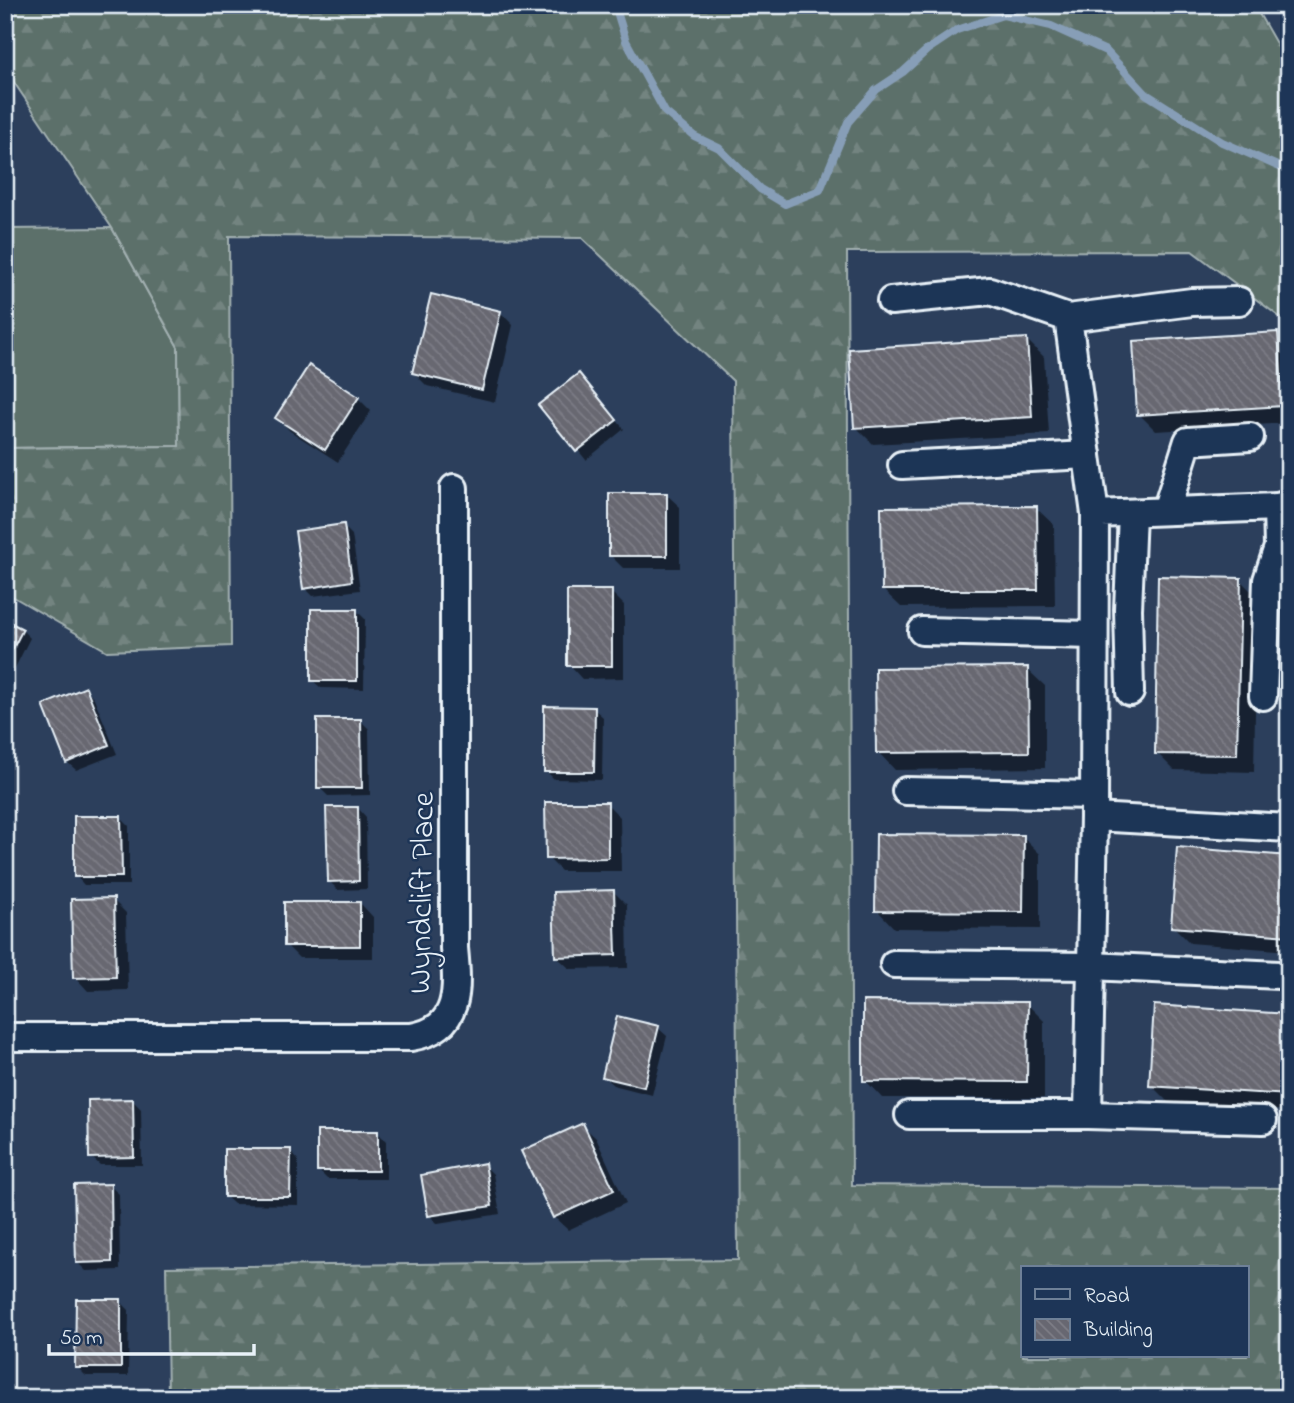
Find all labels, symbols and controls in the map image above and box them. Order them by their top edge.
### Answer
street label: Wyndclift Place [398,791,449,994]
legend [1021,1266,1248,1358]
text: Road [1084,1282,1130,1312]
scale bar [49,1312,254,1356]
text: Building [1083,1316,1153,1348]
text: 50 m [60,1324,103,1354]

